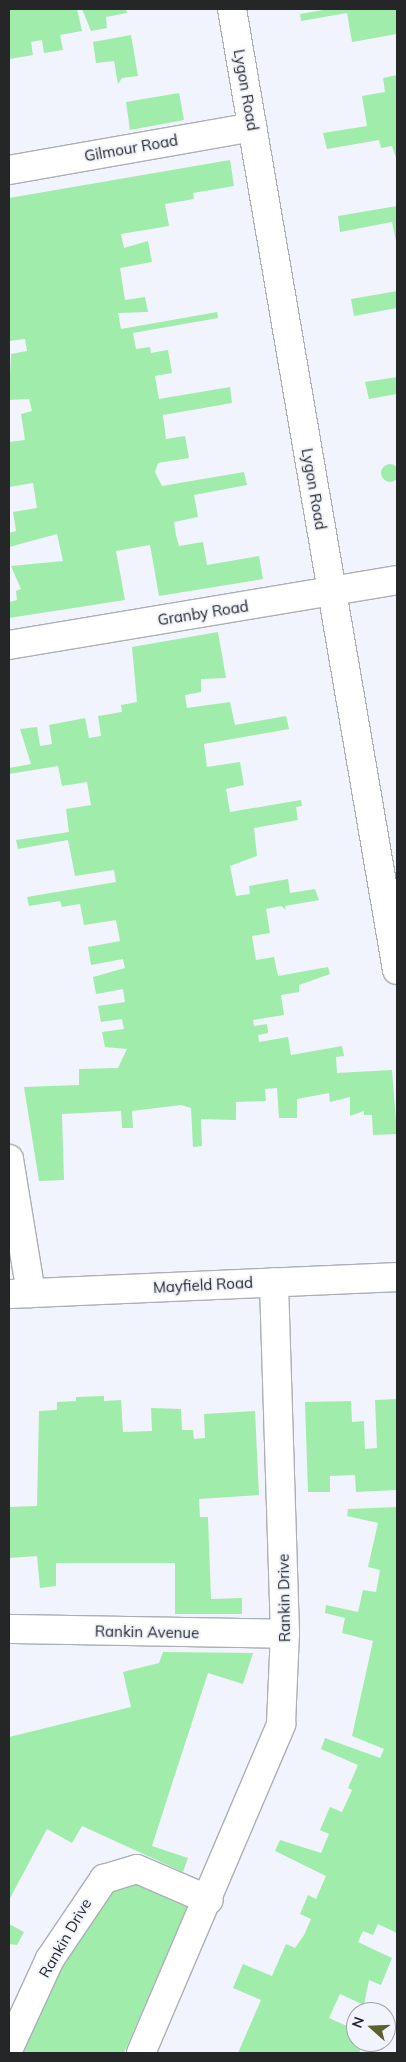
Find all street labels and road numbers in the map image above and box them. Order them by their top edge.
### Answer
street label: Lygon Road [230,48,262,132]
street label: Gilmour Road [83,131,179,165]
street label: Lygon Road [298,447,330,531]
street label: Granby Road [156,597,250,629]
street label: Mayfield Road [153,1273,253,1297]
street label: Rankin Drive [274,1554,294,1642]
street label: Rankin Avenue [95,1622,199,1642]
street label: Rankin Drive [35,1895,95,1981]

